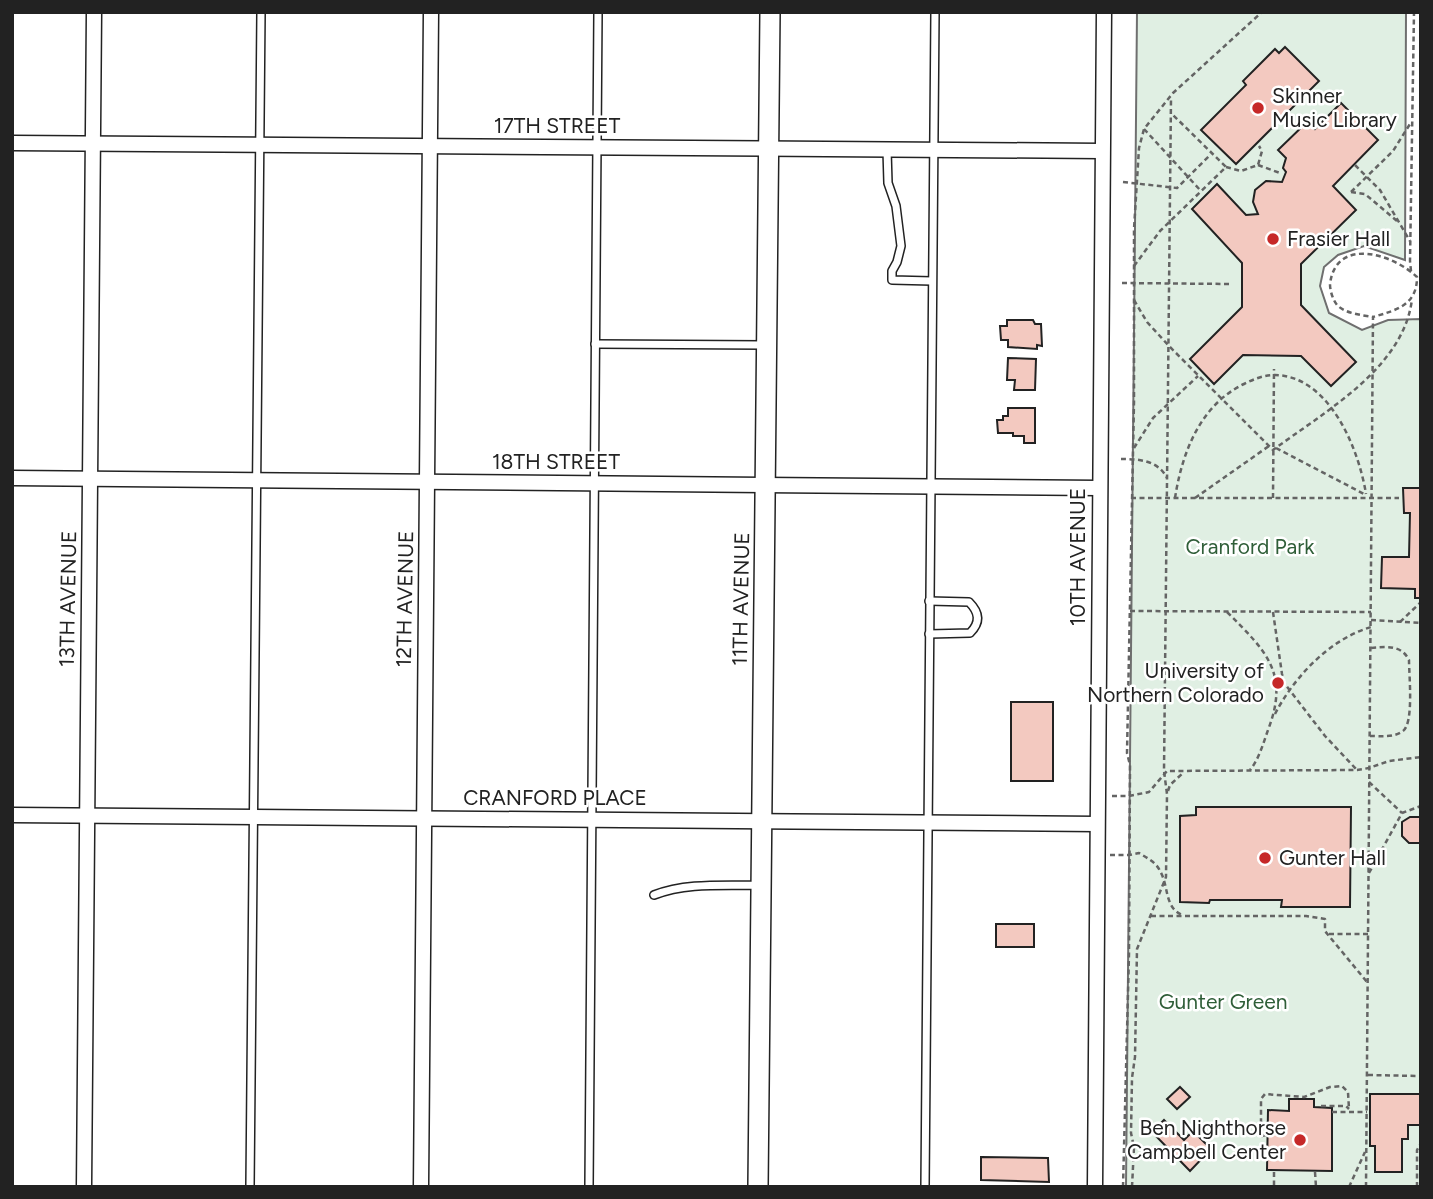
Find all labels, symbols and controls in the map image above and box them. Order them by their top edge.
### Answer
place label: Skinner Music Library [1272,83,1397,132]
marker: Skinner Music Library [1250,100,1266,116]
street label: 17TH STREET [494,113,621,138]
place label: Frasier Hall [1287,226,1390,251]
marker: Frasier Hall [1265,231,1281,247]
street label: 18TH STREET [492,449,621,474]
street label: 10TH AVENUE [1065,488,1090,626]
street label: 12TH AVENUE [391,530,418,668]
street label: 13TH AVENUE [54,531,81,667]
street label: 11TH AVENUE [727,532,754,666]
park label: Cranford Park [1185,534,1315,559]
place label: University of Northern Colorado [1087,658,1264,707]
marker: University of Northern Colorado [1270,675,1286,691]
street label: CRANFORD PLACE [463,785,647,810]
place label: Gunter Hall [1279,845,1386,870]
marker: Gunter Hall [1257,850,1273,866]
park label: Gunter Green [1159,989,1287,1014]
place label: Ben Nighthorse Campbell Center [1127,1115,1286,1164]
marker: Ben Nighthorse Campbell Center [1292,1132,1308,1148]

